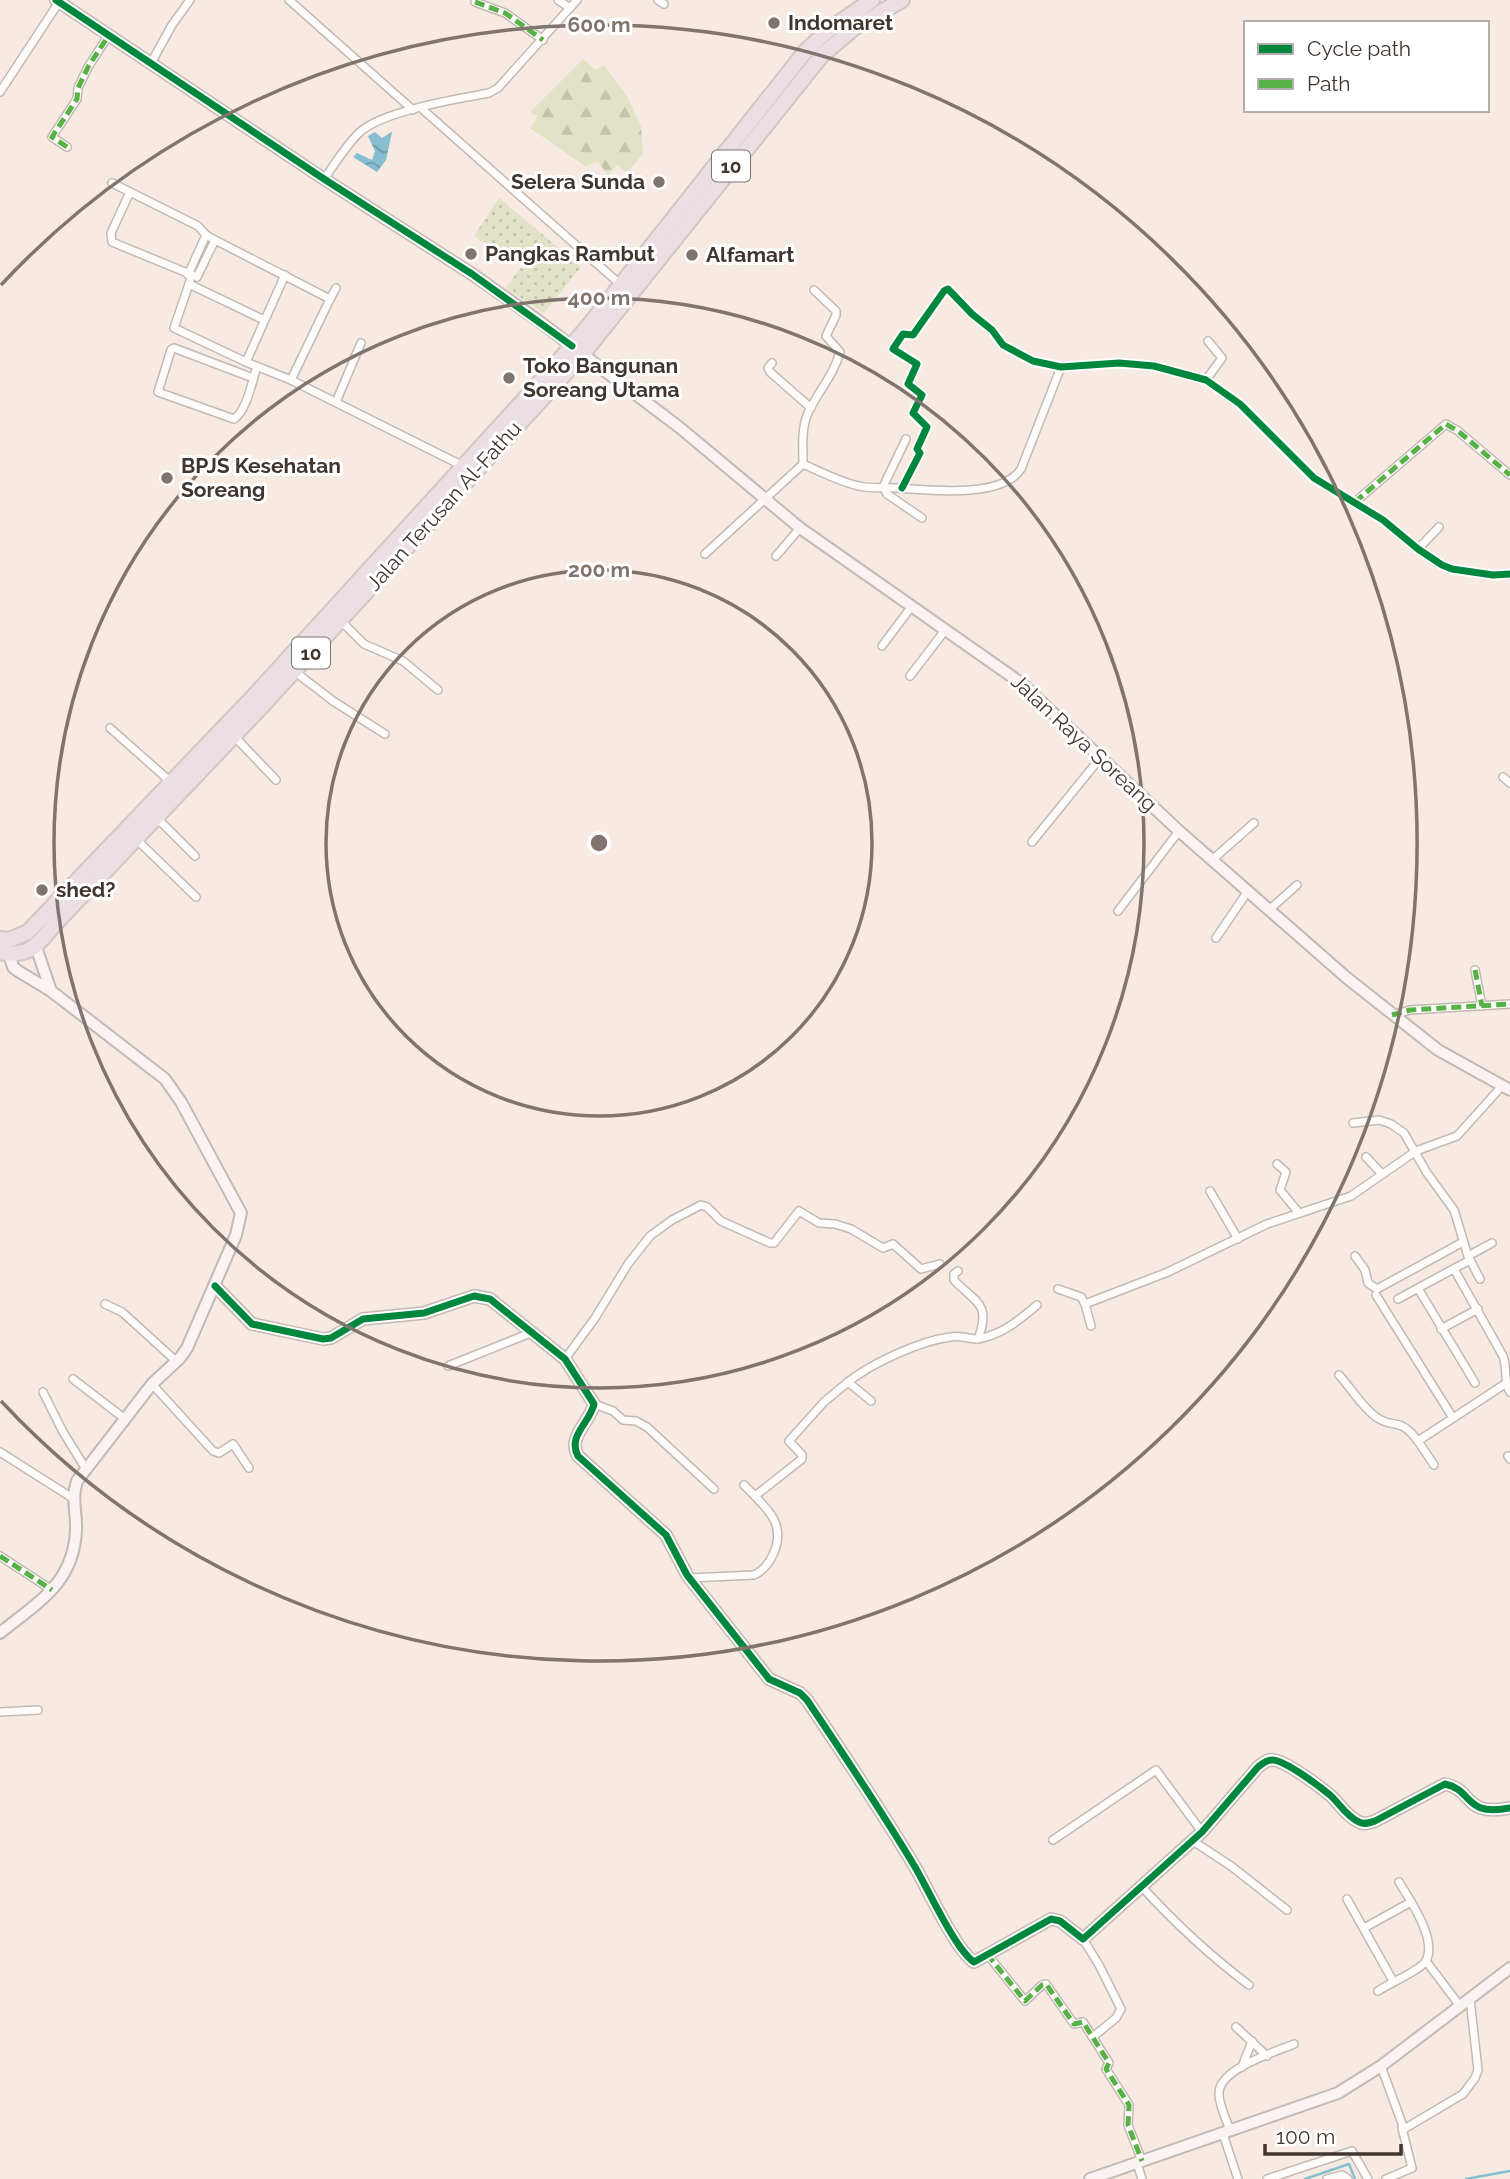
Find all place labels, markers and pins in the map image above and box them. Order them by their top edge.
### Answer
place label: Indomaret [788,10,893,35]
marker: Indomaret [766,15,782,31]
place label: Selera Sunda [511,169,645,194]
marker: Selera Sunda [651,174,667,190]
place label: Pangkas Rambut [485,241,655,266]
place label: Alfamart [706,242,794,267]
marker: Pangkas Rambut [463,246,479,262]
marker: Alfamart [684,247,700,263]
place label: Toko Bangunan Soreang Utama [523,353,680,402]
marker: Toko Bangunan Soreang Utama [501,370,517,386]
place label: BPJS Kesehatan Soreang [181,453,341,502]
marker: BPJS Kesehatan Soreang [159,470,175,486]
centre of rings [587,831,611,855]
place label: shed? [56,877,115,902]
marker: shed? [34,882,50,898]

